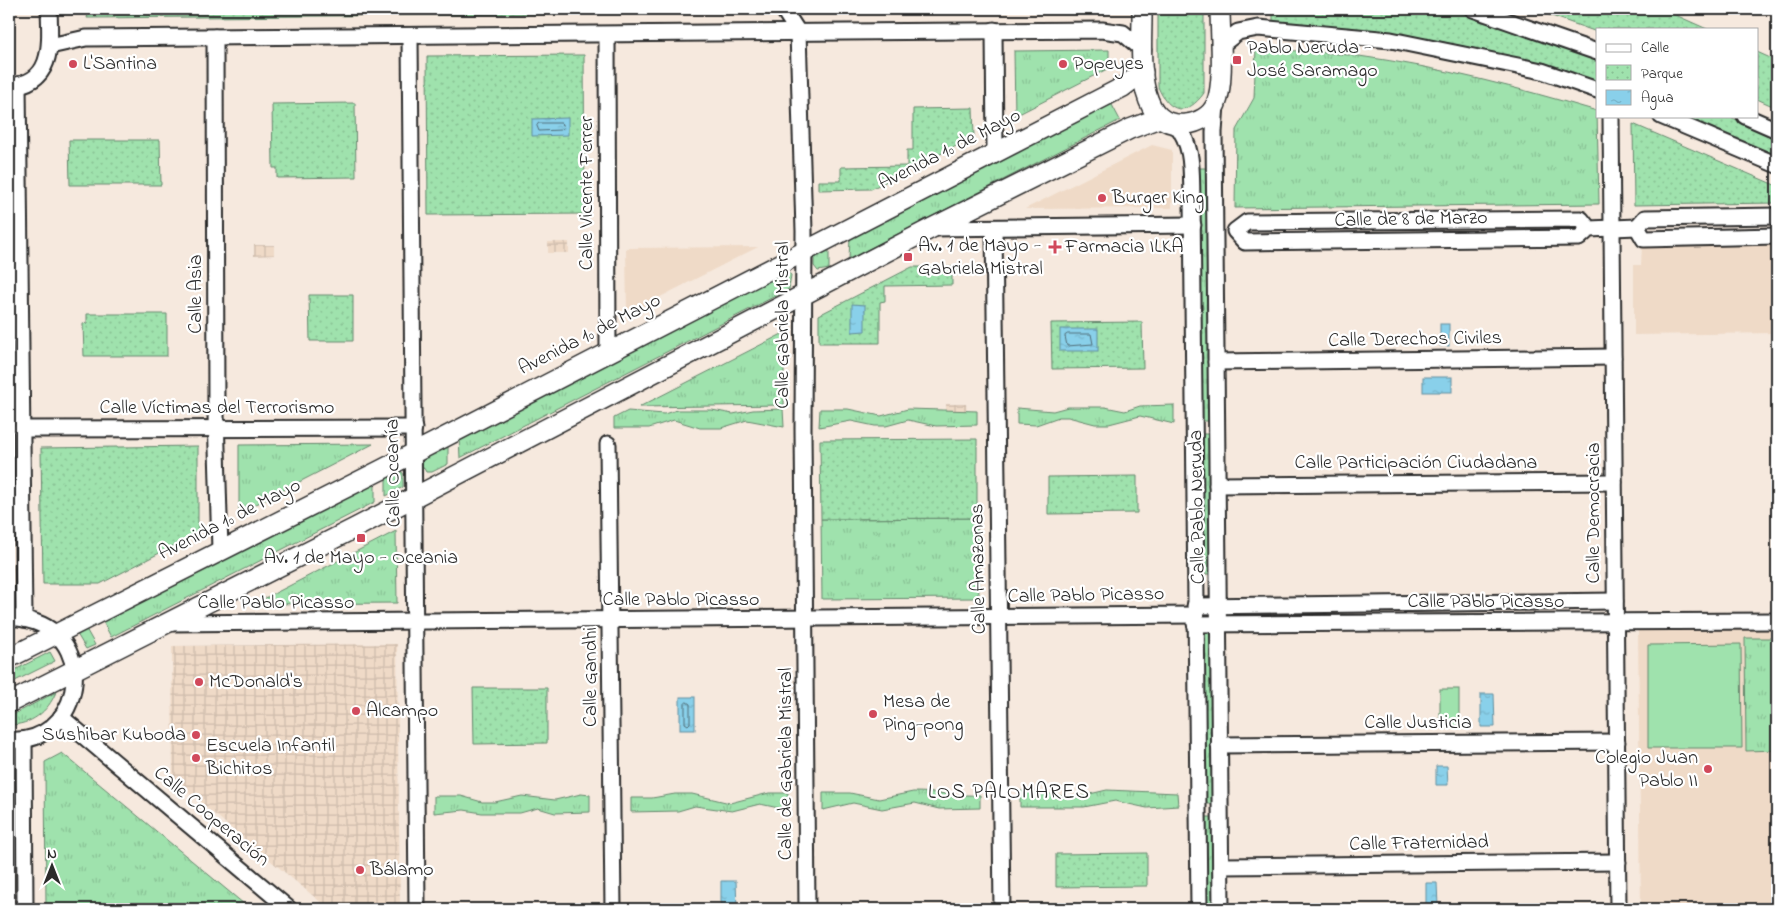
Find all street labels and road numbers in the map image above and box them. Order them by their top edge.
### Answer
street label: Avenida 1º de Mayo [874,102,1026,198]
street label: Calle Vicente Ferrer [573,115,602,270]
street label: Calle de 8 de Marzo [1334,204,1488,236]
street label: Calle Gabriela Mistral [769,241,798,409]
street label: Calle Asia [182,254,211,334]
street label: Avenida 1º de Mayo [514,287,666,383]
street label: Calle Derechos Civiles [1328,324,1502,356]
street label: Calle Víctimas del Terrorismo [100,394,334,423]
street label: Calle Oceanía [379,419,409,527]
street label: Calle Pablo Neruda [1182,430,1214,584]
street label: Calle Democracia [1580,442,1609,584]
street label: Calle Participación Ciudadana [1295,449,1537,478]
street label: Avenida 1º de Mayo [154,472,306,568]
street label: Calle Amazonas [963,503,995,635]
street label: Calle Pablo Picasso [1007,580,1165,612]
street label: Calle Pablo Picasso [603,586,759,615]
street label: Calle Pablo Picasso [1408,588,1564,617]
street label: Calle Pablo Picasso [198,589,354,618]
street label: Calle Gandhi [577,627,606,727]
street label: Calle de Gabriela Mistral [772,668,801,860]
street label: Calle Justicia [1364,709,1472,738]
street label: Calle Cooperación [147,760,276,874]
street label: Calle Fraternidad [1349,828,1489,860]

